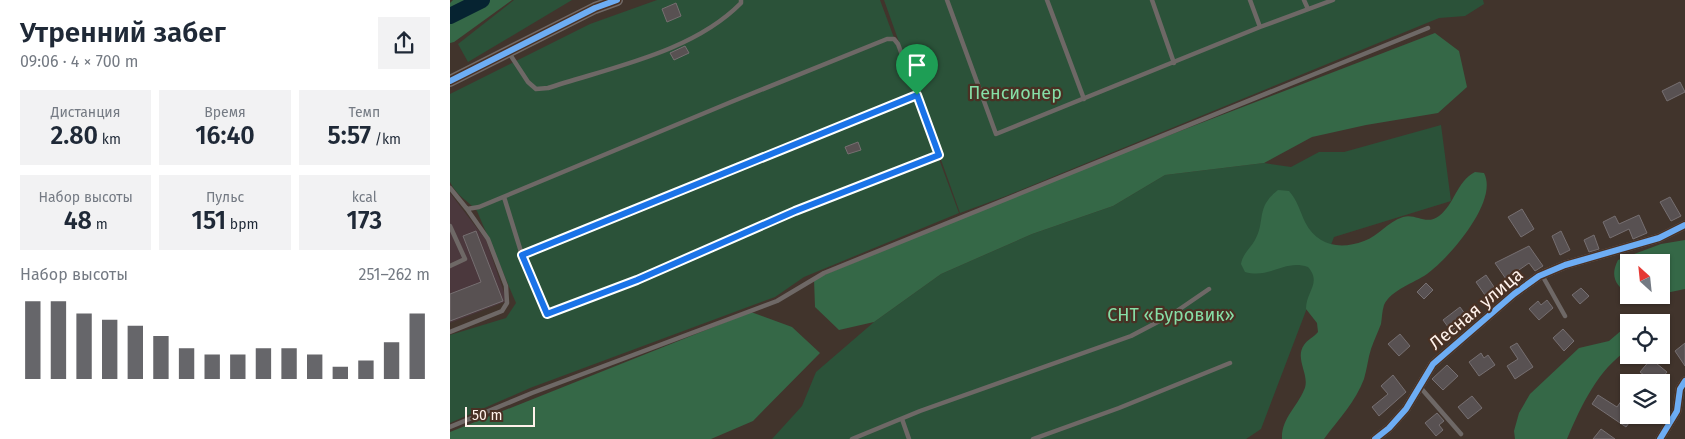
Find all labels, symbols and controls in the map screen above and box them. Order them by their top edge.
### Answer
text: Утренний забег [20,16,226,49]
button: share [378,17,430,69]
pin [896,44,938,95]
icon: arrive [903,51,931,79]
text: 09:06 · 4 × 700 m [20,52,139,71]
park label: Пенсионер [968,82,1062,104]
text: Дистанция [51,104,120,121]
text: Время [204,104,246,121]
text: Темп [348,104,380,121]
text: 2.80 [50,121,98,151]
text: 16:40 [195,121,255,151]
text: 5:57 [328,121,371,151]
text: km [98,131,121,148]
text: /km [371,131,401,148]
text: Набор высоты [38,189,133,206]
text: Пульс [206,189,244,206]
text: kcal [352,189,377,206]
text: 48 [64,206,92,236]
text: 151 [192,206,226,236]
text: 173 [347,206,382,236]
text: m [92,216,108,233]
text: bpm [226,216,258,233]
north arrow [1620,254,1670,304]
map controls [1620,254,1670,424]
street label: Лесная улица [1425,263,1527,355]
text: Набор высоты [20,265,128,284]
text: 251–262 m [358,265,430,284]
park label: СНТ «Буровик» [1107,304,1235,326]
button: locate [1620,314,1670,364]
button: layers [1620,374,1670,424]
scale bar [465,404,535,427]
text: 50 m [472,407,503,424]

